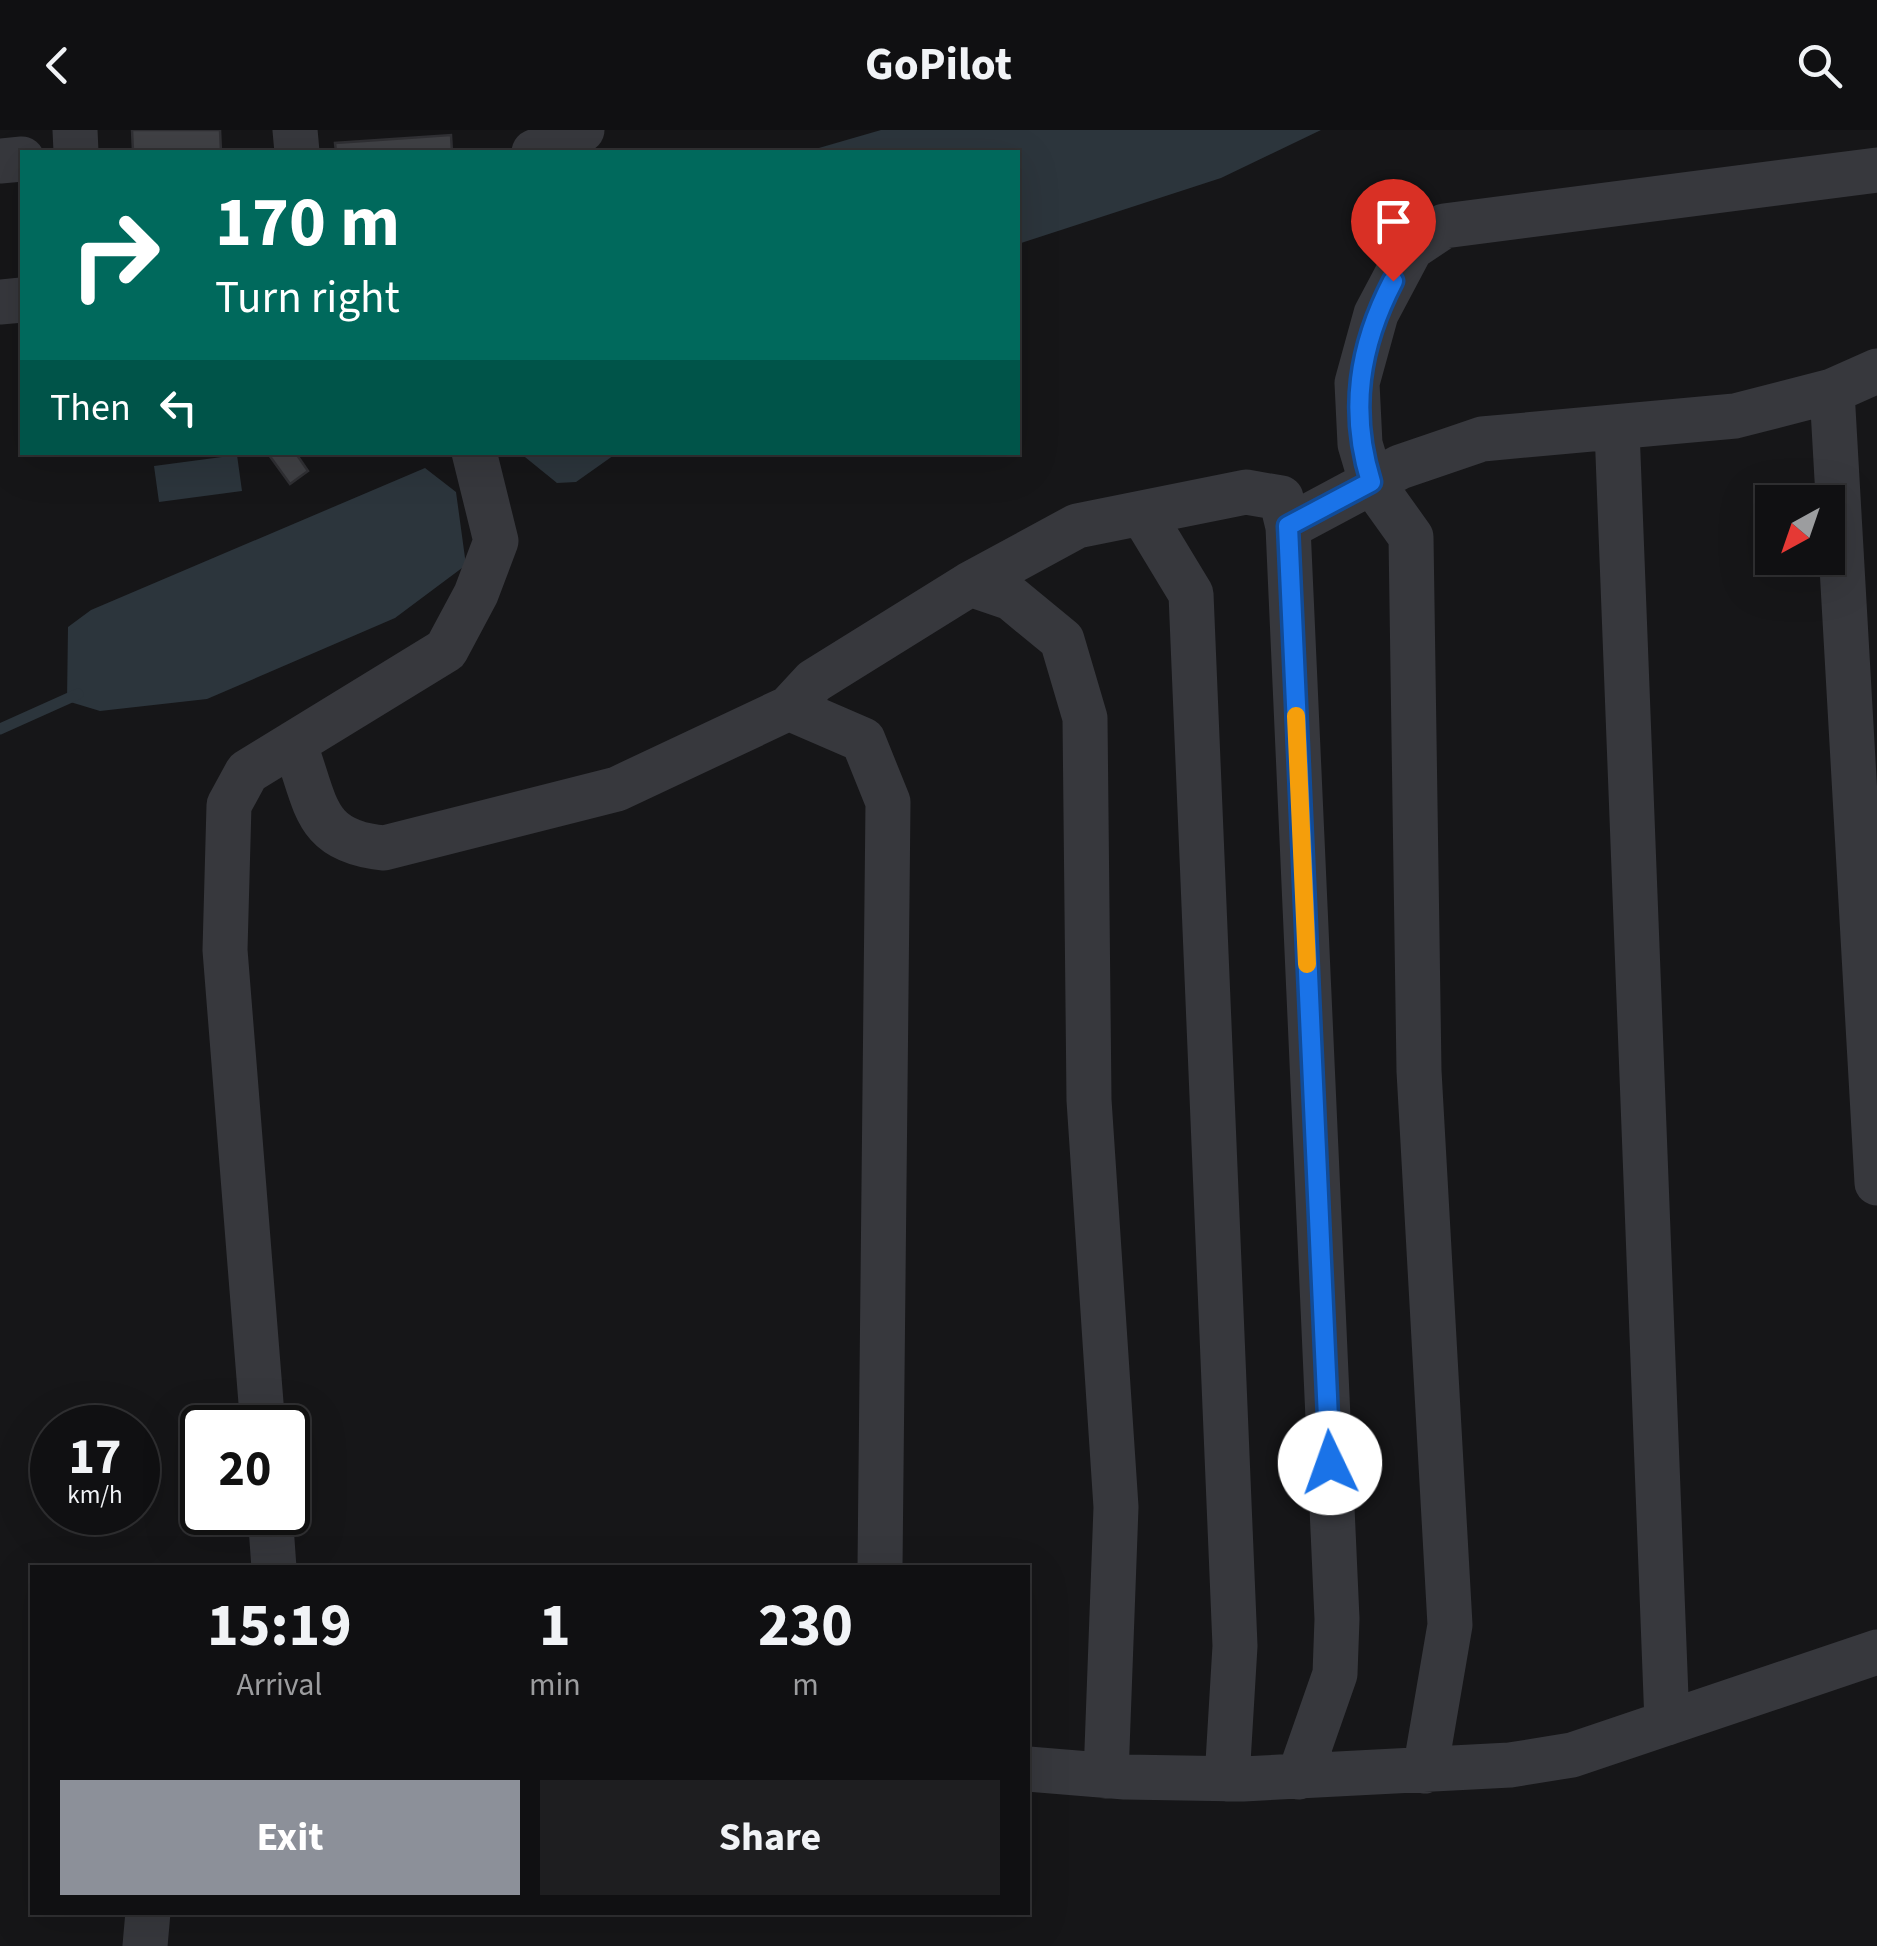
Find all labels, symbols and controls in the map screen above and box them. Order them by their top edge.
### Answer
text: GoPilot [865,33,1012,97]
icon: back [30,38,85,93]
icon: search [1792,38,1847,93]
text: 170 m [215,173,400,273]
pin [1351,179,1436,282]
icon: right [50,190,180,320]
icon: arrive [1366,194,1421,249]
text: Turn right [215,266,400,330]
icon: left [151,380,206,435]
text: Then [50,381,131,435]
north arrow [1755,485,1845,575]
map controls [1755,485,1845,575]
speed limit sign: 20 [180,1405,310,1535]
position arrow [1278,1411,1382,1515]
text: 17 [69,1422,121,1493]
text: km/h [67,1477,123,1513]
text: 15:19 [207,1584,352,1669]
text: 1 [539,1584,571,1669]
text: 230 [758,1584,853,1669]
text: Arrival [236,1662,322,1708]
text: min [529,1662,581,1708]
text: m [792,1662,819,1708]
button: Exit [60,1780,520,1895]
button: Share [540,1780,1000,1895]

